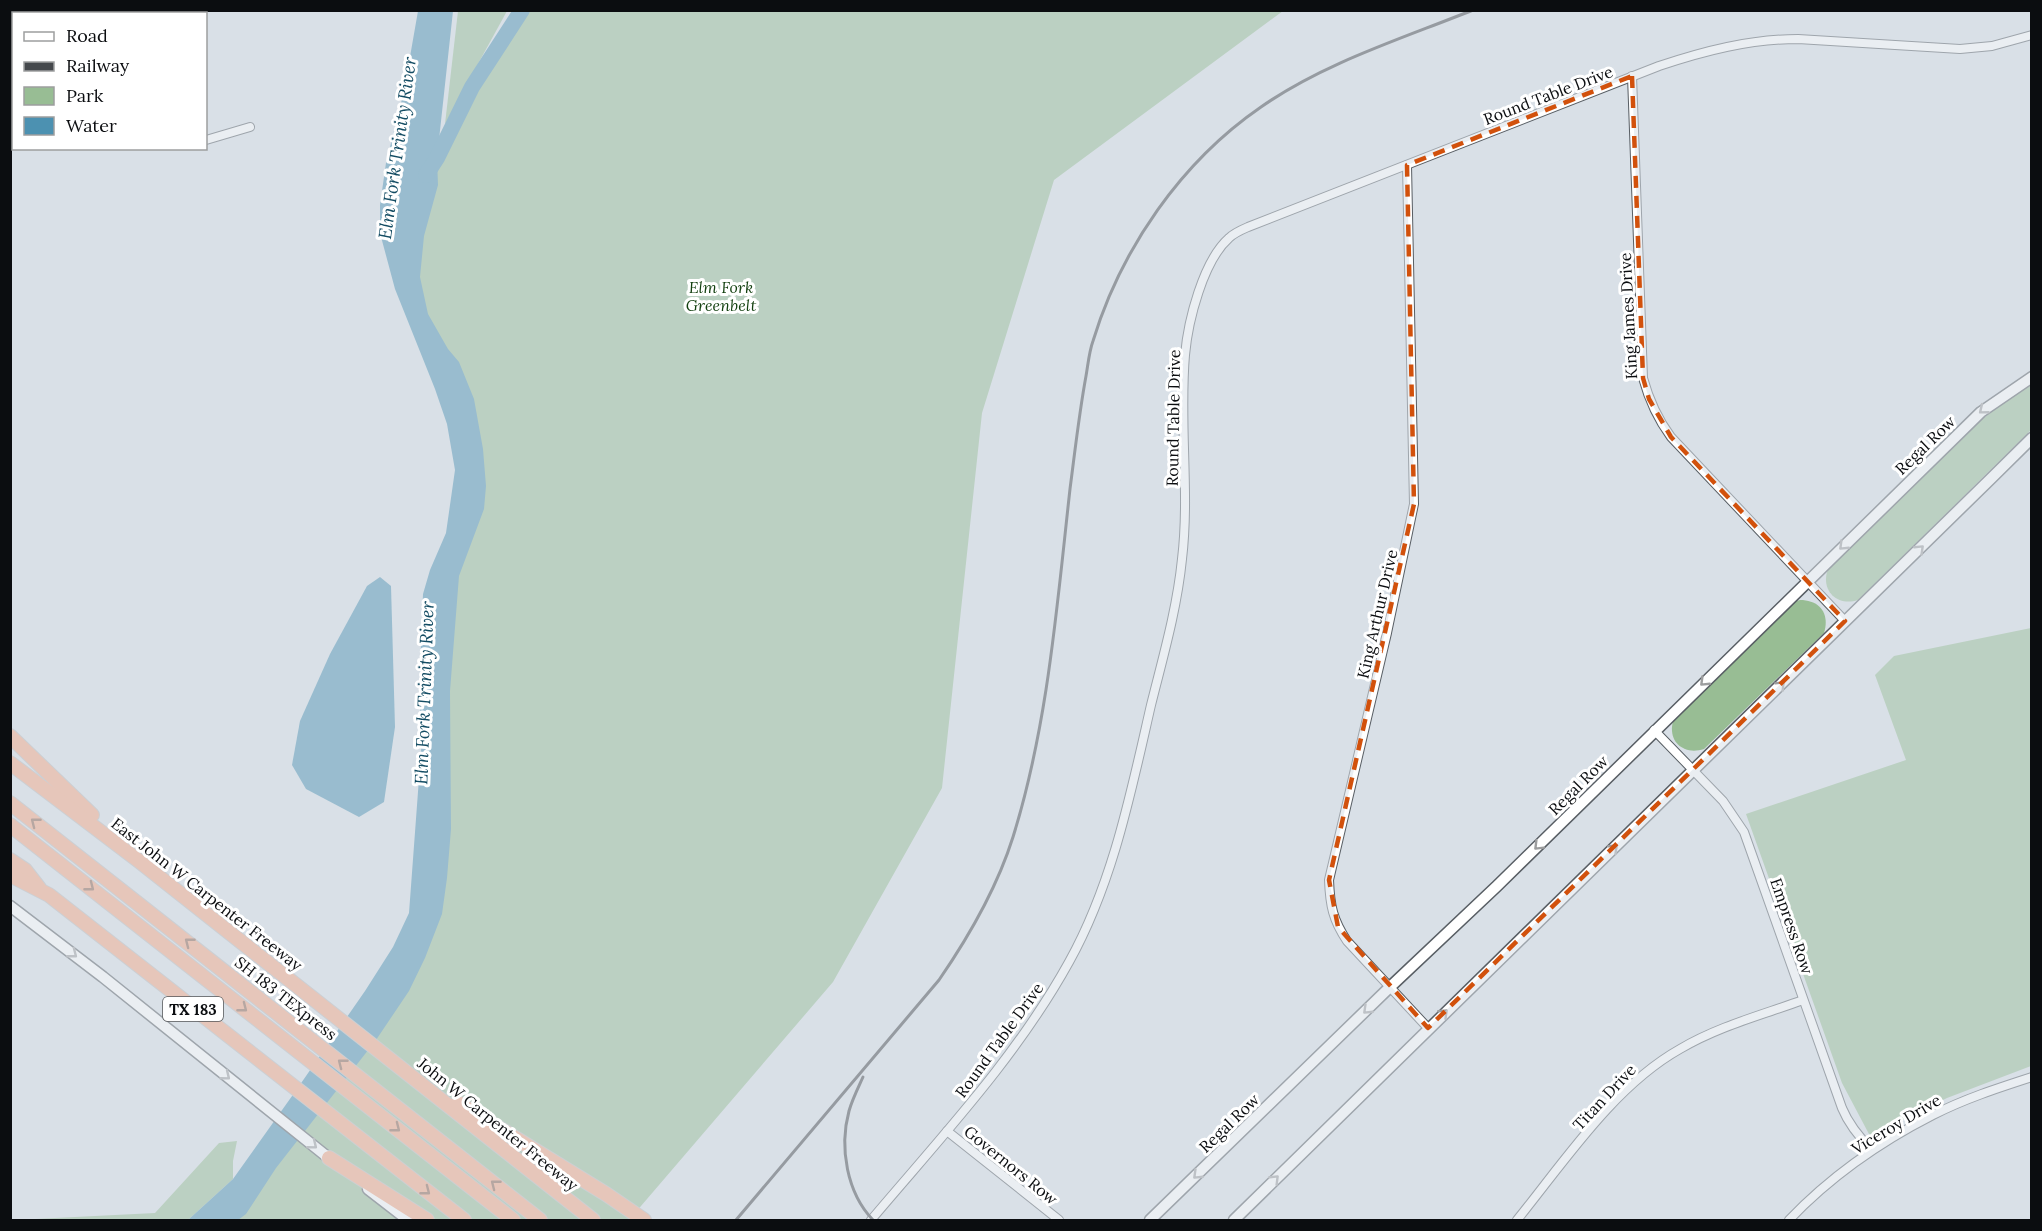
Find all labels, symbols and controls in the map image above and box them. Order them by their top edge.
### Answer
legend [12,12,207,150]
text: Road [66,24,108,47]
text: Railway [66,54,130,77]
water label: Elm Fork Trinity River [373,55,421,241]
street label: Round Table Drive [1480,61,1616,129]
text: Park [66,84,104,107]
text: Water [66,114,117,137]
street label: King James Drive [1615,252,1641,380]
park label: Elm Fork Greenbelt [686,277,756,315]
street label: Round Table Drive [1162,349,1184,487]
one-way arrow [1979,403,1990,414]
street label: Regal Row [1891,411,1959,479]
one-way arrow [1840,538,1851,549]
one-way arrow [1912,545,1923,556]
street label: King Arthur Drive [1352,547,1402,680]
water label: Elm Fork Trinity River [409,600,439,785]
one-way arrow [1700,674,1711,685]
one-way arrow [1773,682,1784,693]
street label: Regal Row [1544,751,1612,819]
street label: East John W Carpenter Freeway [108,813,307,975]
one-way arrow [31,818,42,829]
one-way arrow [1534,838,1545,849]
one-way arrow [1608,844,1618,855]
street label: Empress Row [1766,875,1818,977]
one-way arrow [83,879,94,890]
one-way arrow [184,939,195,950]
one-way arrow [67,947,78,958]
street label: SH 183 TEXpress [231,952,341,1044]
street label: Round Table Drive [951,978,1048,1101]
road number: TX 183 [163,997,223,1021]
one-way arrow [236,1000,247,1011]
one-way arrow [1363,1002,1374,1013]
one-way arrow [1437,1009,1448,1020]
street label: John W Carpenter Freeway [413,1052,583,1195]
street label: Titan Drive [1568,1059,1640,1134]
one-way arrow [337,1060,348,1071]
one-way arrow [219,1068,230,1079]
street label: Regal Row [1195,1089,1263,1157]
street label: Viceroy Drive [1847,1089,1945,1159]
one-way arrow [389,1121,400,1132]
street label: Governors Row [960,1121,1062,1209]
one-way arrow [306,1138,317,1149]
one-way arrow [1193,1168,1203,1179]
one-way arrow [1268,1176,1279,1187]
one-way arrow [490,1181,501,1192]
one-way arrow [419,1183,430,1194]

